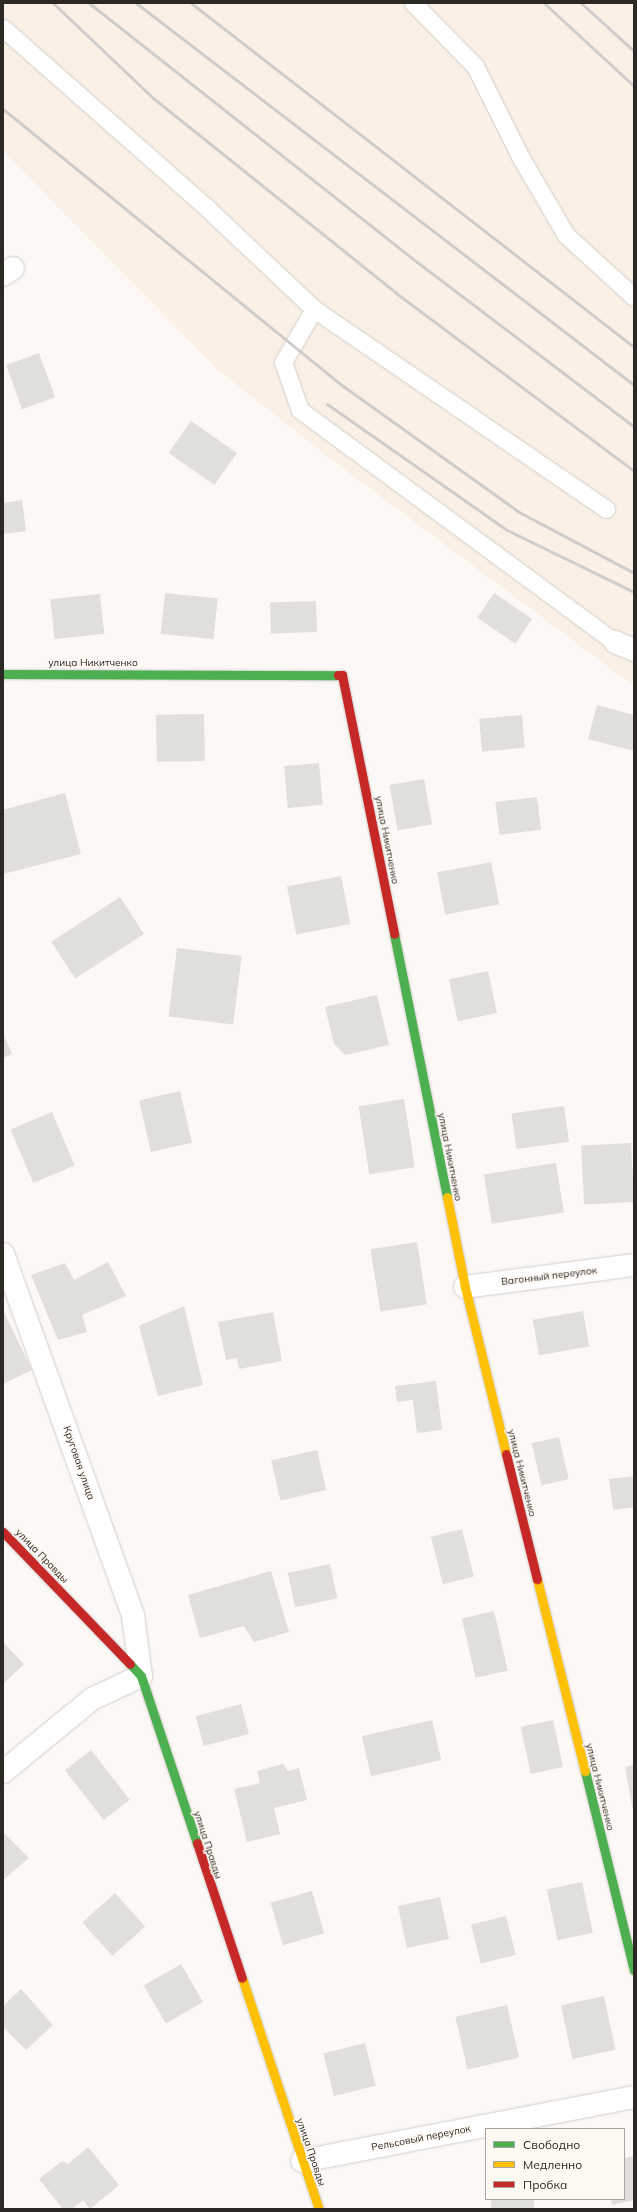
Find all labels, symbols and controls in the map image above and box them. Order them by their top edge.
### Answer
street label: улица Никитченко [48,657,138,669]
street label: улица Никитченко [373,795,401,885]
street label: улица Никитченко [436,1112,464,1202]
street label: Вагонный переулок [500,1264,598,1288]
street label: Круговая улица [61,1425,97,1501]
street label: улица Никитченко [505,1428,539,1518]
street label: улица Правды [13,1526,71,1586]
street label: улица Никитченко [583,1742,617,1832]
street label: улица Правды [191,1809,225,1881]
street label: улица Правды [294,2117,328,2187]
street label: Рельсовый переулок [370,2122,472,2154]
legend [485,2128,625,2200]
text: Свободно [523,2137,580,2152]
text: Медленно [523,2157,582,2172]
text: Пробка [523,2177,567,2192]

